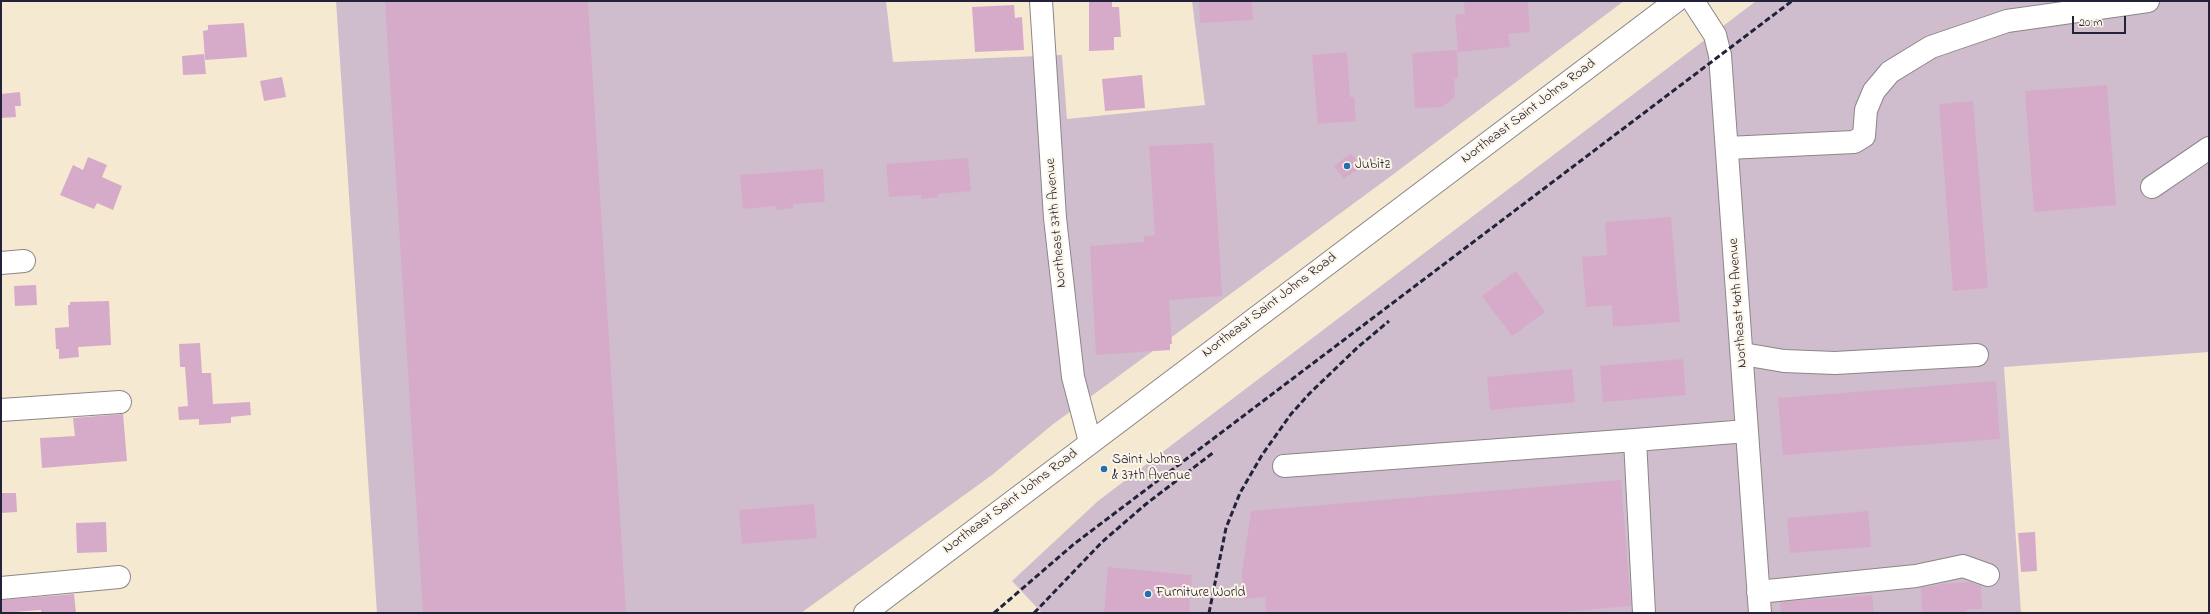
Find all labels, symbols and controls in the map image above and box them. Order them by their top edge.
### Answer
scale bar [2074,8,2128,34]
text: 20 m [2079,14,2102,32]
street label: Northeast Saint Johns Road [1458,56,1600,168]
street label: Northeast 37th Avenue [1043,158,1071,288]
place label: Jubitz [1355,158,1390,174]
marker: Jubitz [1342,161,1352,171]
street label: Northeast 40th Avenue [1726,238,1752,368]
street label: Northeast Saint Johns Road [1199,250,1341,362]
street label: Northeast Saint Johns Road [940,446,1082,558]
place label: Saint Johns & 37th Avenue [1112,453,1190,486]
marker: Saint Johns & 37th Avenue [1099,464,1109,474]
place label: Furniture World [1156,586,1245,602]
marker: Furniture World [1143,589,1153,599]

